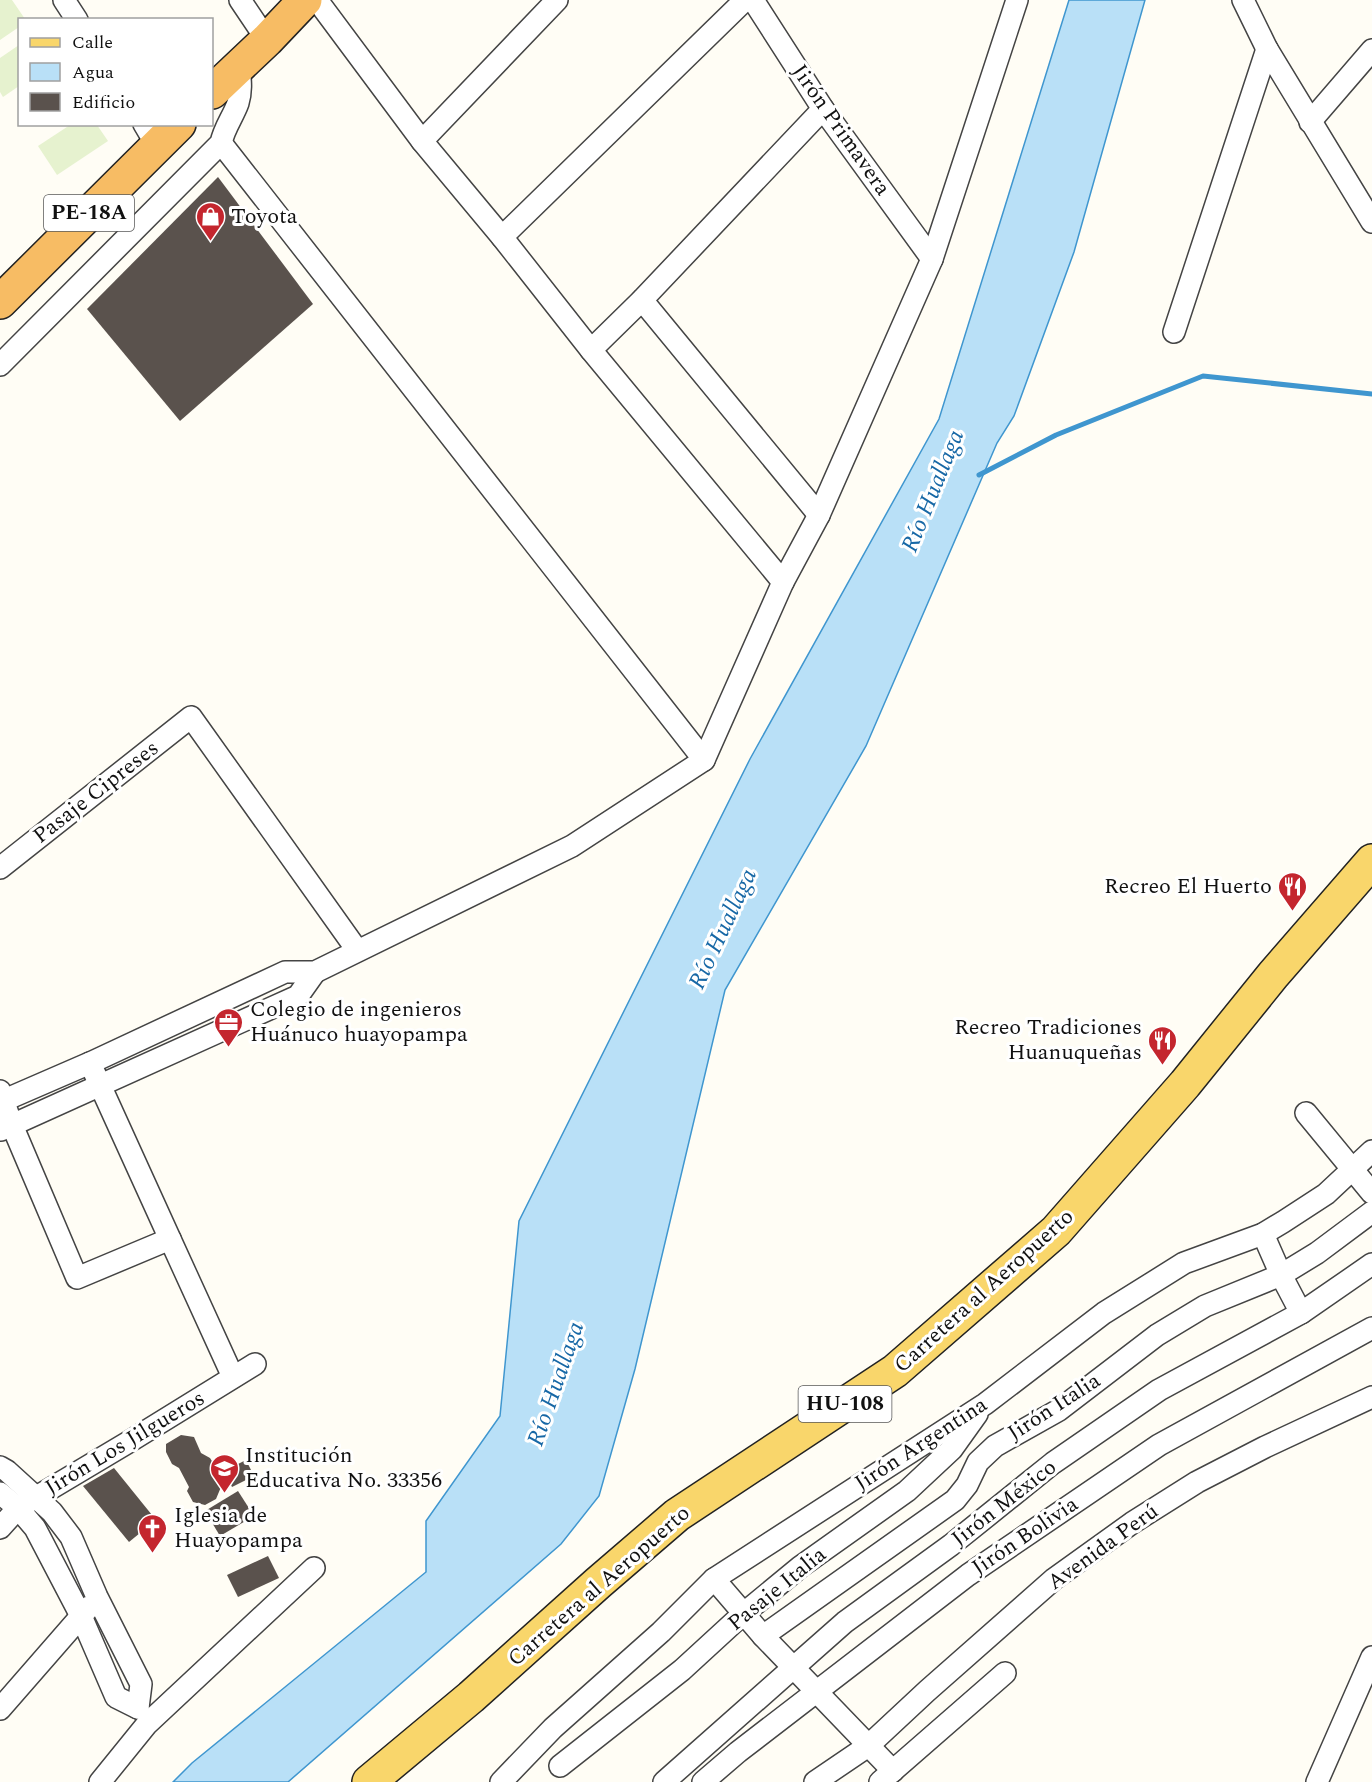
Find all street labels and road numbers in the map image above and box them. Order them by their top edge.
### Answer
street label: Jirón Primavera [783,57,899,203]
road number: PE-18A [44,195,134,231]
street label: Pasaje Cipreses [26,732,166,852]
street label: Carretera al Aeropuerto [887,1201,1081,1381]
street label: Jirón Italia [1001,1364,1107,1450]
street label: Jirón Los Jilgueros [39,1382,211,1504]
road number: HU-108 [798,1386,892,1422]
street label: Jirón Argentina [848,1388,994,1499]
street label: Jirón México [944,1451,1064,1555]
street label: Jirón Bolivia [965,1488,1085,1584]
street label: Avenida Perú [1041,1495,1165,1599]
street label: Carretera al Aeropuerto [501,1497,697,1675]
street label: Pasaje Italia [720,1539,834,1639]

